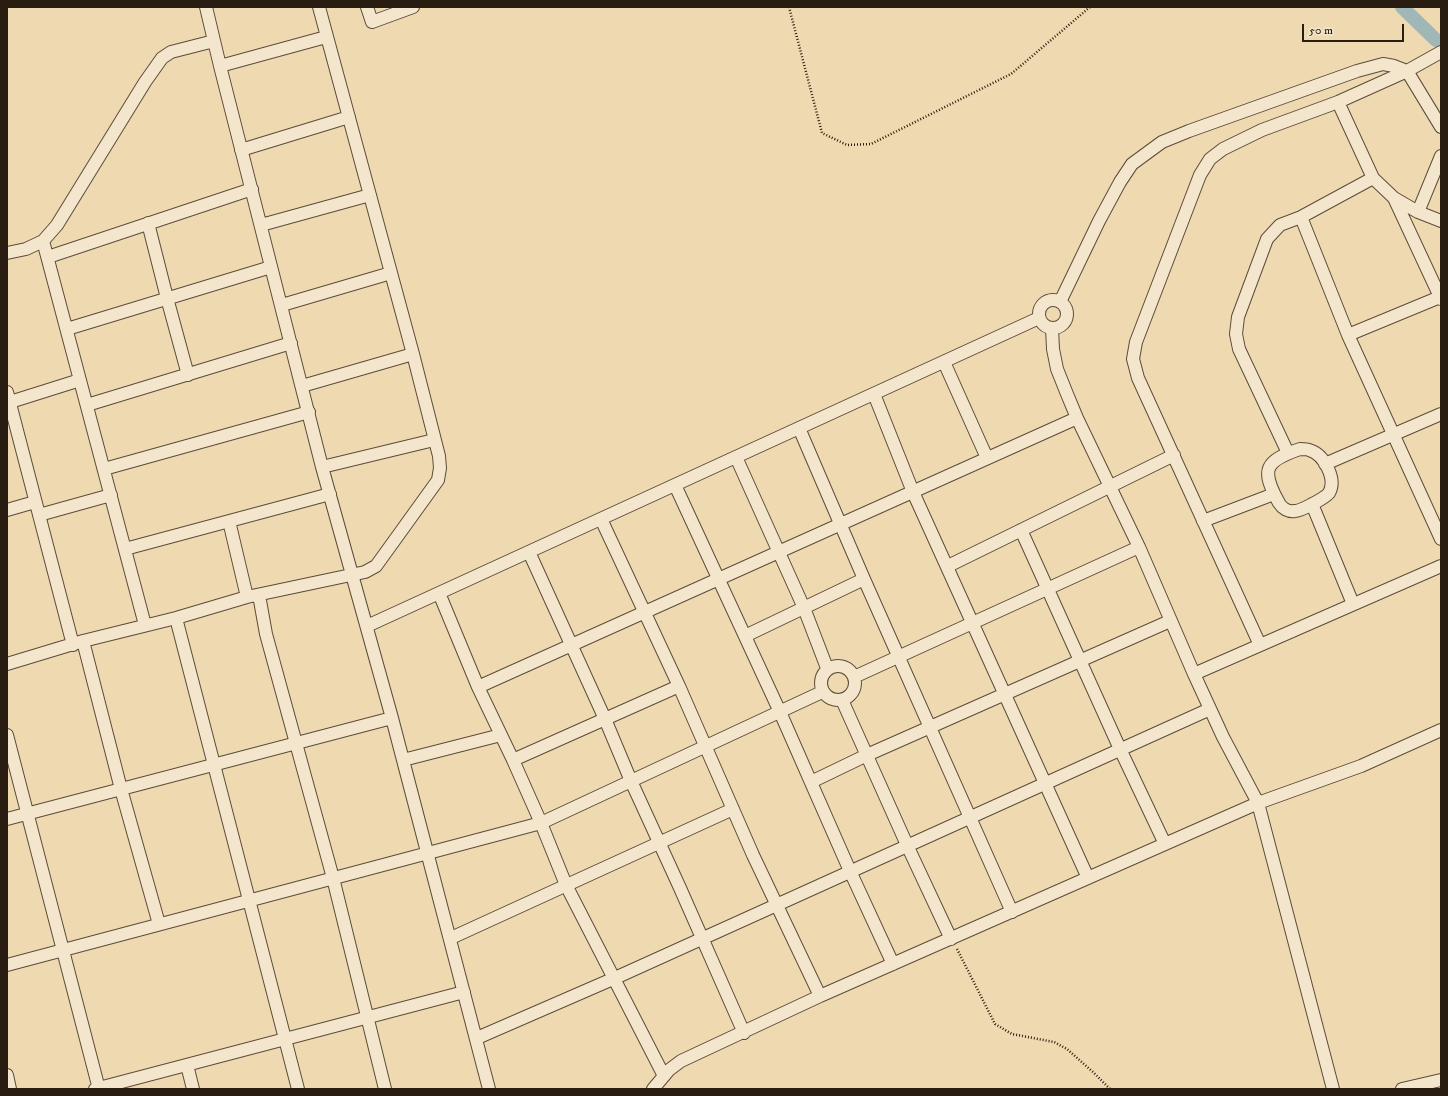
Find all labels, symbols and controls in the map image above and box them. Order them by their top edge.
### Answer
scale bar [1304,16,1406,42]
text: 50 m [1309,23,1333,38]

